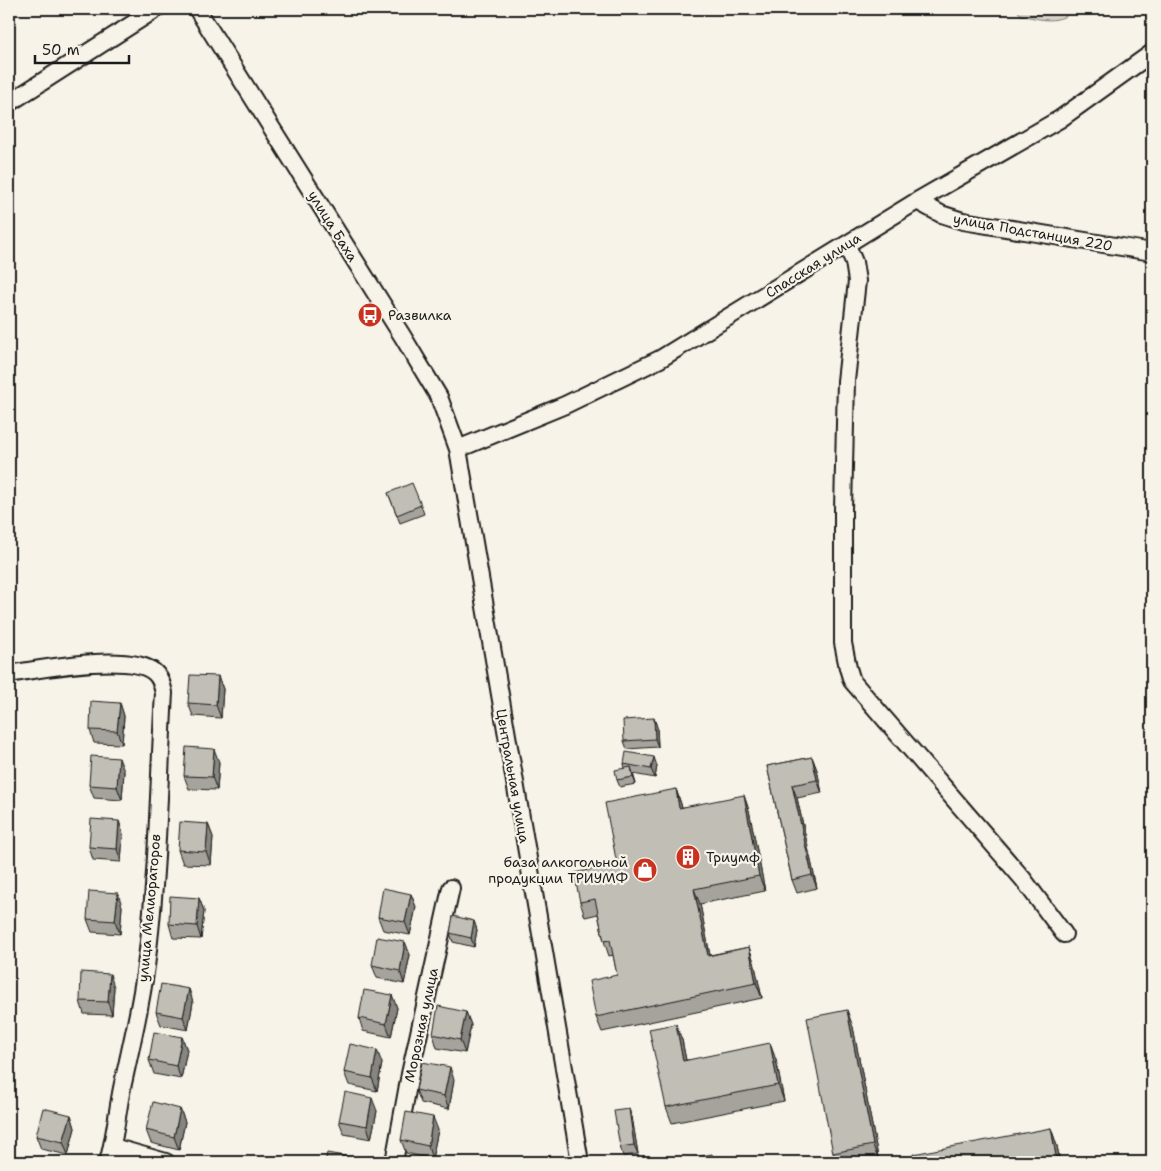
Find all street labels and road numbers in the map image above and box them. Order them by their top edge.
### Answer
street label: улица Баха [304,187,362,265]
street label: улица Подстанция 220 [952,209,1114,255]
street label: Спасская улица [762,228,864,302]
street label: Центральная улица [492,707,534,845]
street label: улица Мелиораторов [134,833,164,983]
street label: Морозная улица [400,966,442,1084]

